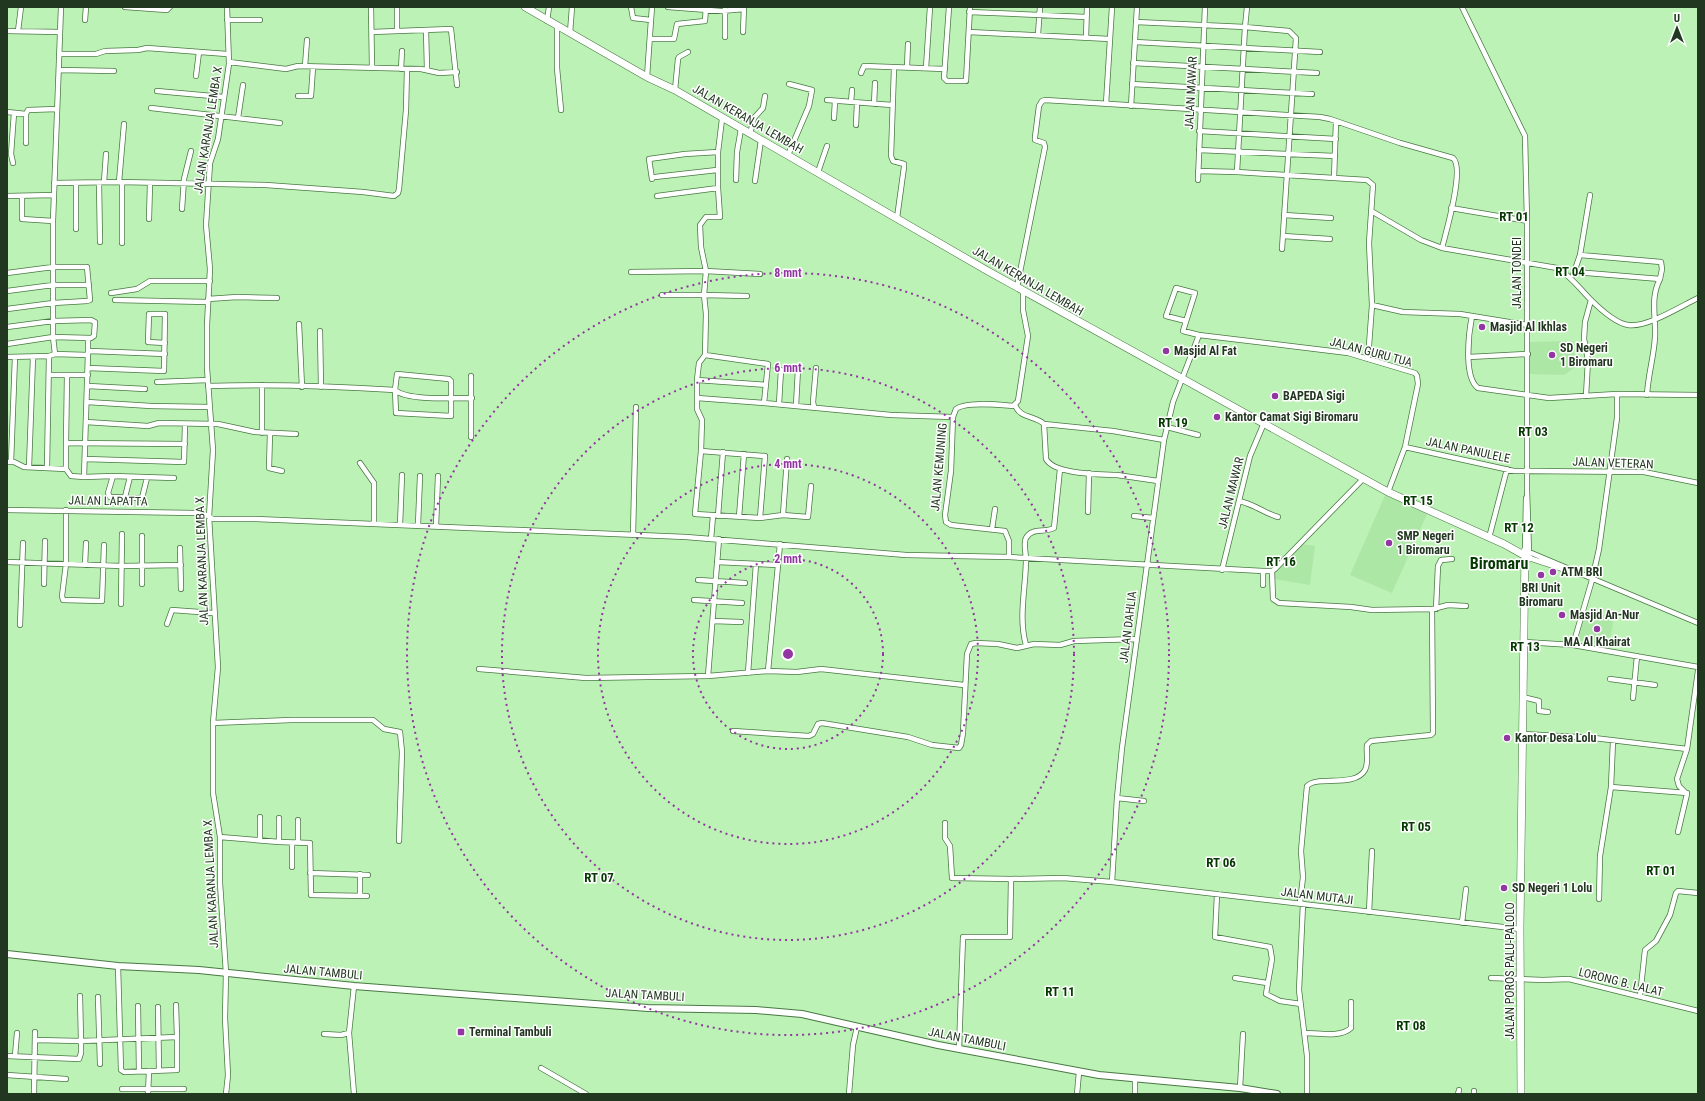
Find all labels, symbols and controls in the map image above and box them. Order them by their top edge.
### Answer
north arrow [1657,8,1697,48]
text: U [1674,12,1680,25]
street label: JALAN MAWAR [1182,55,1200,130]
street label: JALAN KARANJA LEMBA X [191,65,225,195]
street label: JALAN KERANJA LEMBAH [690,82,806,156]
district label: RT 01 [1499,209,1529,224]
street label: JALAN TONDEI [1510,237,1524,309]
street label: JALAN KERANJA LEMBAH [970,244,1086,318]
district label: RT 04 [1555,264,1585,279]
text: 8 mnt [774,266,802,280]
place label: Masjid Al Ikhlas [1490,320,1567,334]
marker: Masjid Al Ikhlas [1477,322,1487,332]
street label: JALAN GURU TUA [1328,334,1414,370]
place label: SD Negeri 1 Biromaru [1560,341,1613,369]
place label: Masjid Al Fat [1174,344,1237,358]
marker: Masjid Al Fat [1161,346,1171,356]
marker: SD Negeri 1 Biromaru [1547,350,1557,360]
text: 6 mnt [774,361,802,375]
place label: BAPEDA Sigi [1283,389,1345,403]
marker: BAPEDA Sigi [1270,391,1280,401]
place label: Kantor Camat Sigi Biromaru [1225,410,1358,424]
marker: Kantor Camat Sigi Biromaru [1212,412,1222,422]
district label: RT 19 [1158,415,1188,430]
street label: JALAN KEMUNING [928,422,950,512]
district label: RT 03 [1518,424,1548,439]
street label: JALAN PANULELE [1425,434,1511,466]
street label: JALAN MAWAR [1215,455,1247,530]
street label: JALAN VETERAN [1572,455,1654,471]
text: 4 mnt [774,457,802,471]
street label: JALAN LAPATTA [68,493,148,509]
district label: RT 15 [1403,493,1433,508]
street label: JALAN KARANJA LEMBA X [193,496,211,626]
district label: RT 12 [1504,520,1534,535]
place label: SMP Negeri 1 Biromaru [1397,529,1454,557]
marker: SMP Negeri 1 Biromaru [1384,538,1394,548]
text: 2 mnt [774,552,802,566]
district label: RT 16 [1266,554,1296,569]
district label: Biromaru [1470,554,1528,573]
place label: ATM BRI [1561,565,1602,579]
marker: ATM BRI [1548,567,1558,577]
marker: BRI Unit Biromaru [1536,570,1546,580]
place label: BRI Unit Biromaru [1519,581,1563,609]
street label: JALAN DAHLIA [1117,590,1139,664]
place label: Masjid An-Nur [1570,608,1639,622]
marker: Masjid An-Nur [1557,610,1567,620]
marker: MA Al Khairat [1592,624,1602,634]
place label: MA Al Khairat [1564,635,1631,649]
district label: RT 13 [1510,639,1540,654]
centre of rings [781,647,795,661]
place label: Kantor Desa Lolu [1515,731,1597,745]
marker: Kantor Desa Lolu [1502,733,1512,743]
street label: JALAN KARANJA LEMBA X [201,819,221,949]
district label: RT 05 [1401,819,1431,834]
district label: RT 06 [1206,855,1236,870]
district label: RT 01 [1646,863,1676,878]
district label: RT 07 [584,870,614,885]
place label: SD Negeri 1 Lolu [1512,881,1592,895]
marker: SD Negeri 1 Lolu [1499,883,1509,893]
street label: JALAN MUTAJI [1280,885,1354,907]
street label: JALAN POROS PALU-PALOLO [1503,902,1517,1040]
street label: JALAN TAMBULI [283,962,363,982]
street label: LORONG B. LALAT [1577,965,1665,999]
district label: RT 11 [1045,984,1075,999]
street label: JALAN TAMBULI [605,986,685,1004]
district label: RT 08 [1396,1018,1426,1033]
place label: Terminal Tambuli [469,1025,552,1039]
street label: JALAN TAMBULI [927,1025,1007,1053]
marker: Terminal Tambuli [456,1027,466,1037]

